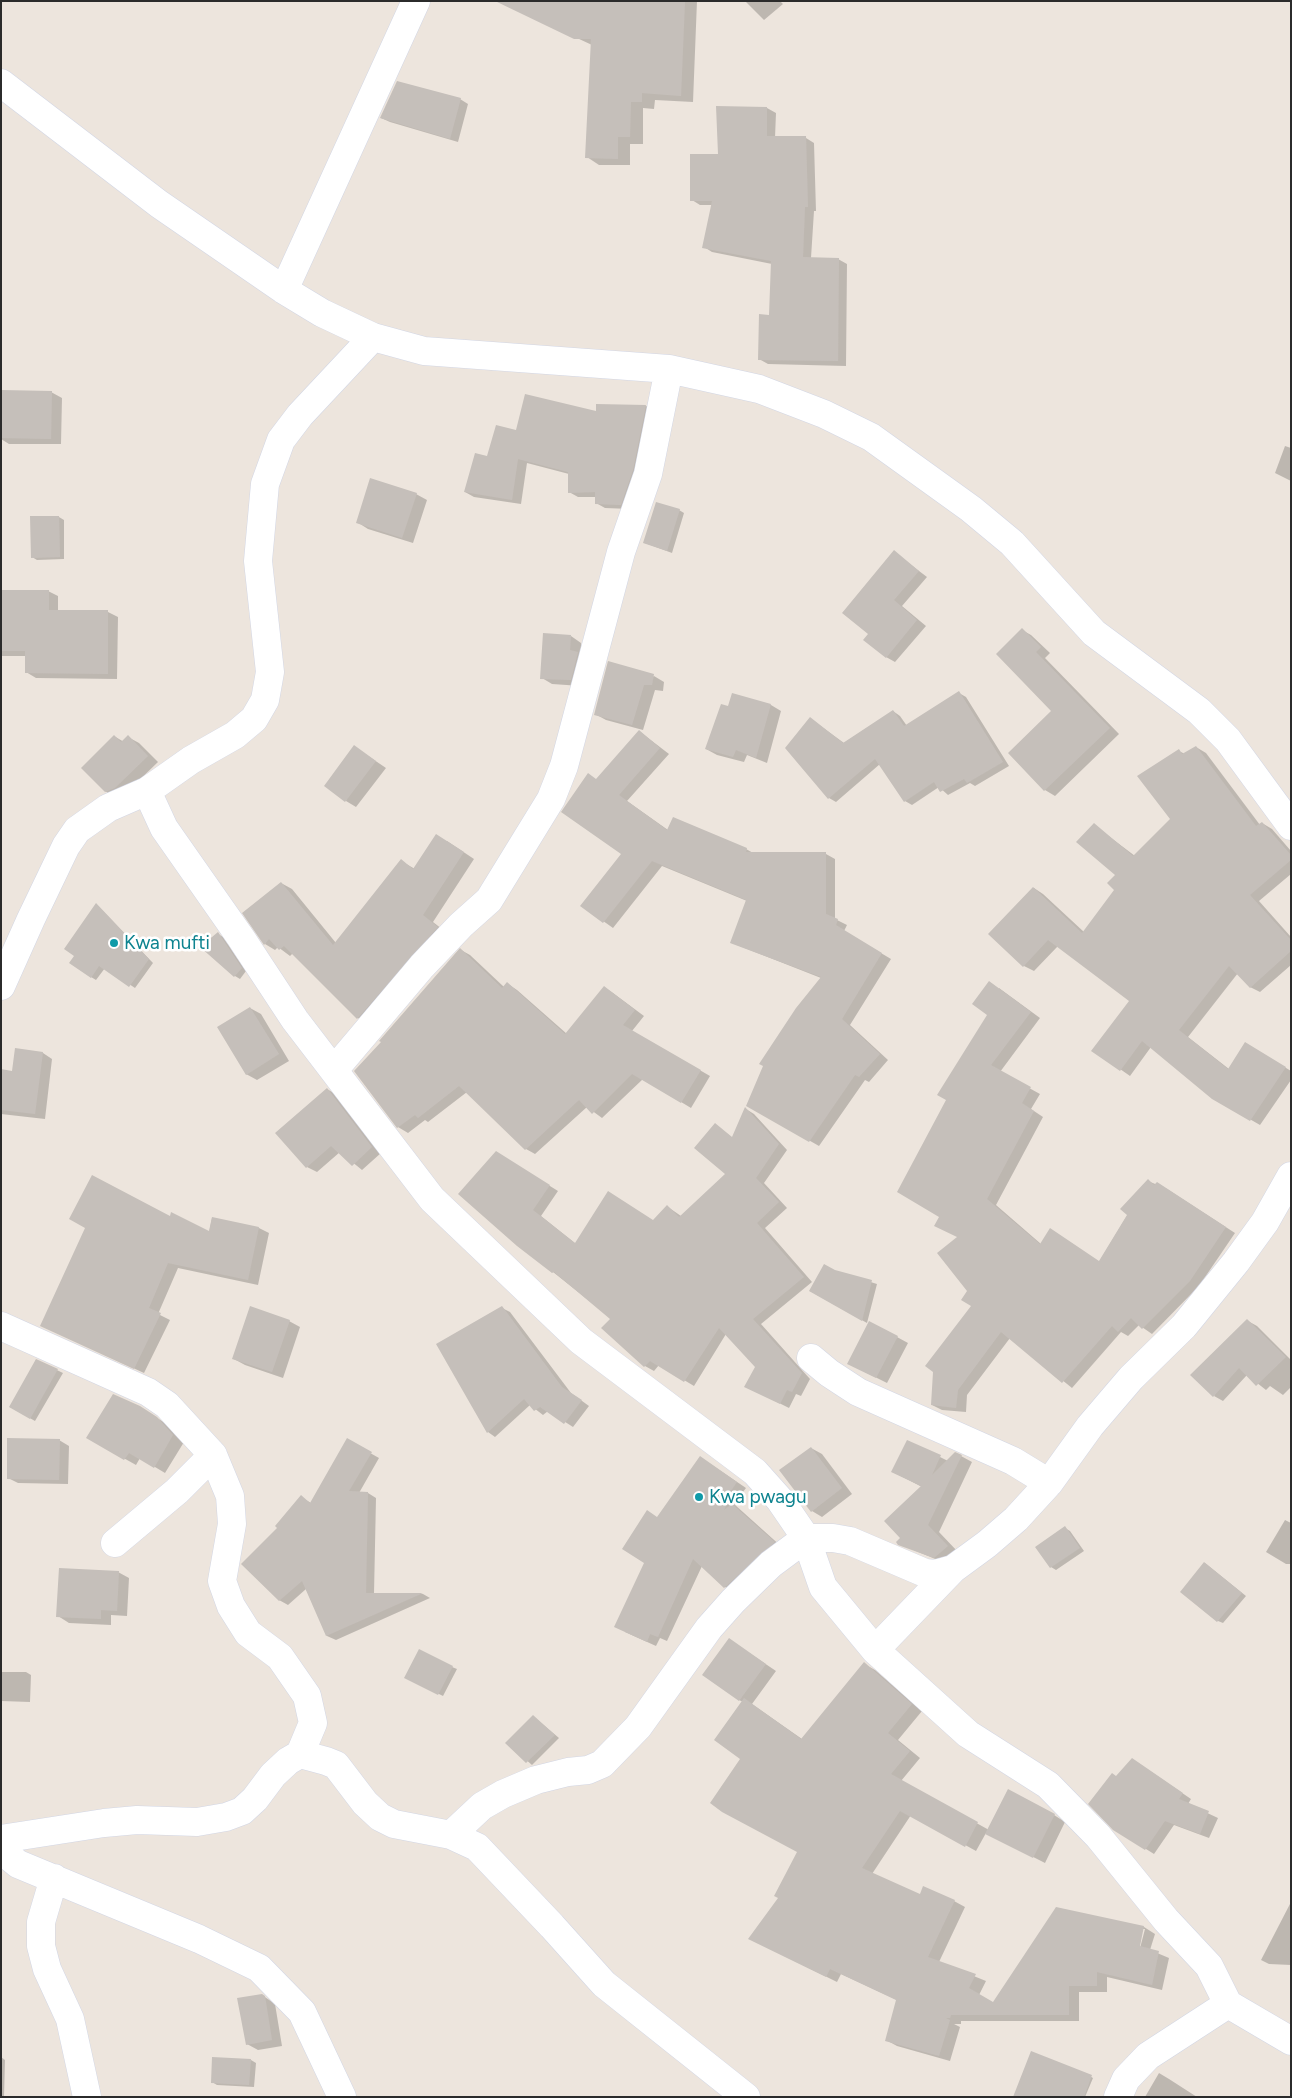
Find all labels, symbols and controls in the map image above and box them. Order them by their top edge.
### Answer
place label: Kwa mufti [124,932,210,954]
marker: Kwa mufti [108,937,120,949]
place label: Kwa pwagu [709,1486,807,1508]
marker: Kwa pwagu [693,1491,705,1503]

